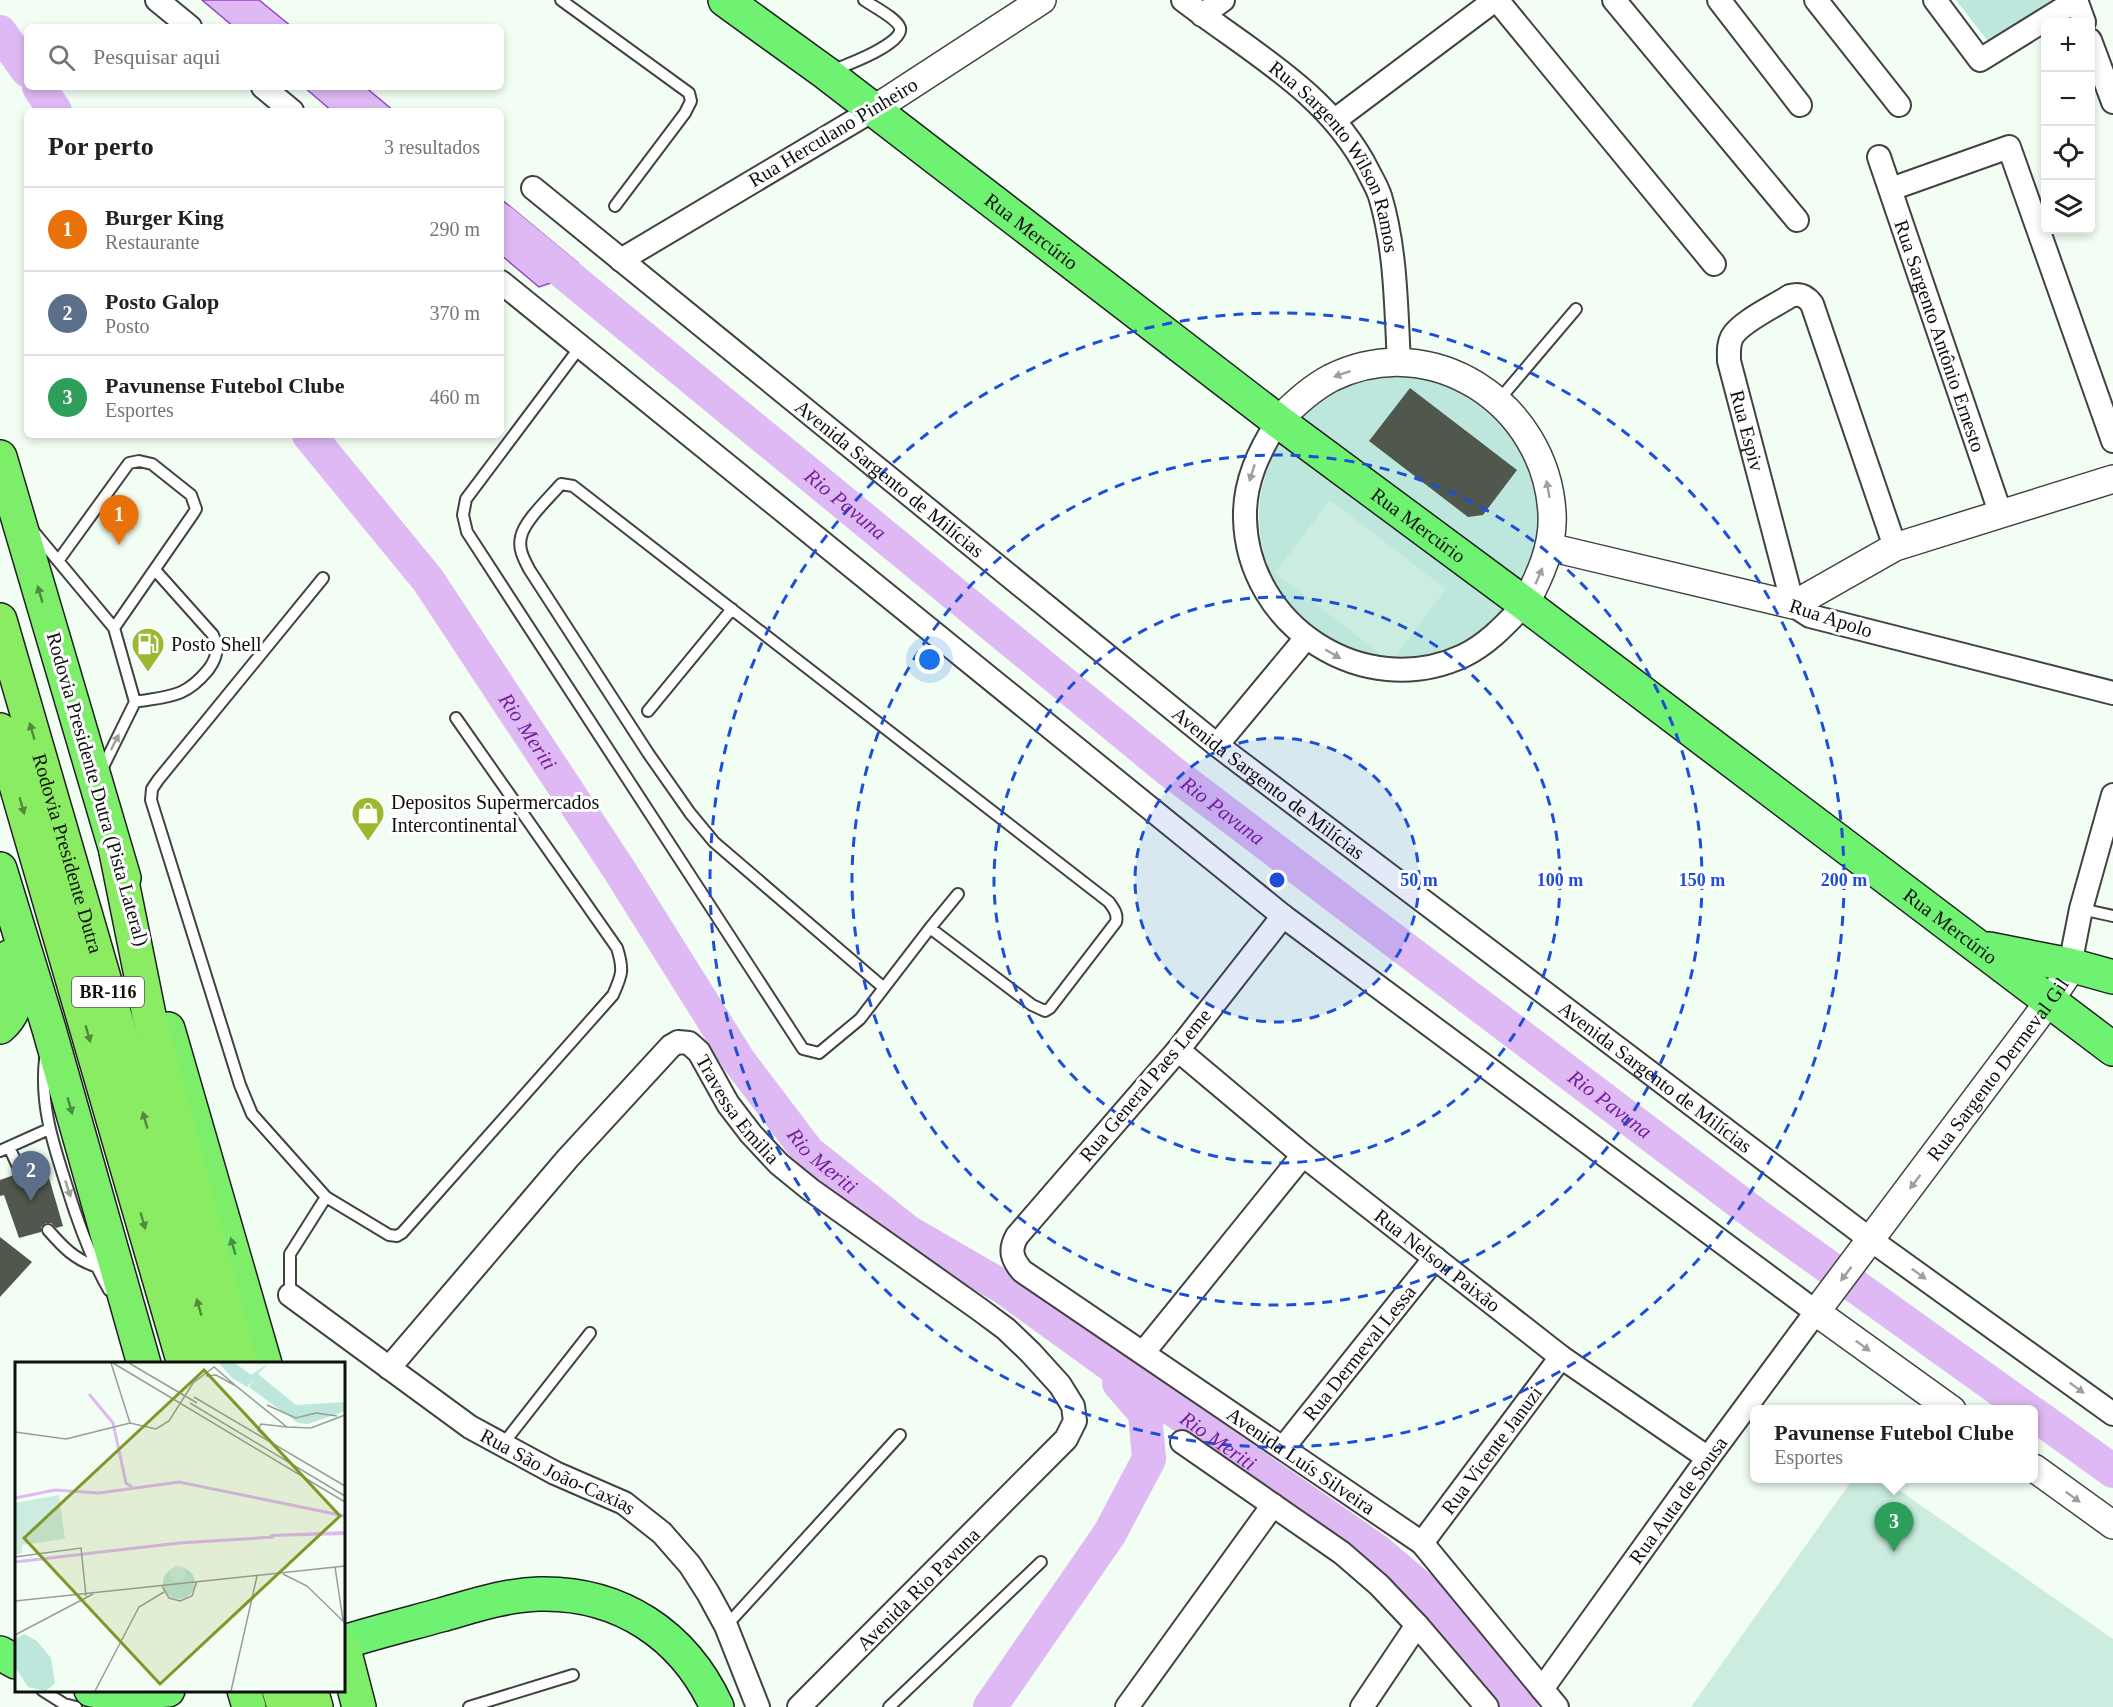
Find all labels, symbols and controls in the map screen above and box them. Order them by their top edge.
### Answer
map controls [2041,18,2095,234]
button: + [2041,18,2095,72]
search box [24,24,504,90]
icon: search [45,41,78,74]
text: Pesquisar aqui [93,44,221,69]
street label: Rua Sargento Wilson Ramos [1265,56,1403,254]
button: − [2041,72,2095,126]
street label: Rua Herculano Pinheiro [744,73,922,191]
button: locate [2041,126,2095,180]
text: Por perto [48,132,154,161]
text: 3 resultados [384,136,480,158]
button: layers [2041,180,2095,234]
street label: Rua Mercúrio [981,188,1082,274]
text: Burger King [105,205,224,230]
street label: Rua Sargento Antônio Ernesto [1890,217,1990,455]
text: 1 [63,218,73,240]
text: 290 m [429,218,480,240]
text: Restaurante [105,231,199,253]
text: Posto Galop [105,289,219,314]
text: 2 [63,302,73,324]
text: 370 m [429,302,480,324]
text: Posto [105,315,149,337]
one-way arrow [1332,370,1350,380]
text: Pavunense Futebol Clube [105,373,345,398]
text: 3 [63,386,73,408]
text: 460 m [429,386,480,408]
street label: Rua Espiv [1726,388,1768,473]
street label: Avenida Sargento de Milícias [791,395,989,562]
text: Esportes [105,399,174,421]
water label: Rio Pavuna [799,463,891,545]
one-way arrow [1246,464,1256,482]
one-way arrow [1543,479,1552,498]
street label: Rua Mercúrio [1367,483,1470,567]
pin: 1 [100,496,138,545]
one-way arrow [1534,567,1544,585]
one-way arrow [35,585,44,603]
street label: Rua Apolo [1786,594,1875,643]
fuel station icon: Posto Shell [130,626,166,673]
street label: Rodovia Presidente Dutra (Pista Lateral) [42,629,154,949]
place label: Posto Shell [171,633,262,655]
your location [915,645,944,674]
one-way arrow [1325,648,1341,659]
water label: Rio Meriti [493,688,562,774]
street label: Avenida Sargento de Milícias [1168,702,1369,864]
one-way arrow [27,722,36,740]
one-way arrow [111,733,120,750]
street label: Rodovia Presidente Dutra [28,750,108,956]
water label: Rio Pavuna [1175,771,1269,850]
place label: Depositos Supermercados Intercontinental [391,791,600,836]
shop icon: Depositos Supermercados Intercontinental [350,795,386,842]
one-way arrow [18,797,27,815]
centre of rings [1267,870,1287,890]
text: 50 m [1400,870,1438,890]
text: 100 m [1537,870,1583,890]
text: 150 m [1679,870,1725,890]
text: 200 m [1821,870,1867,890]
street label: Rua Mercúrio [1899,883,2002,968]
street label: Rua Sargento Dermeval Gil [1922,973,2073,1165]
road number: BR-116 [72,977,144,1007]
street label: Avenida Sargento de Milícias [1554,997,1757,1157]
street label: Rua General Paes Leme [1075,1004,1215,1166]
one-way arrow [84,1025,93,1043]
street label: Travessa Emilia [692,1051,784,1168]
water label: Rio Pavuna [1563,1064,1657,1143]
one-way arrow [66,1097,76,1115]
one-way arrow [140,1111,149,1129]
water label: Rio Meriti [781,1122,862,1199]
pin: 2 [12,1152,51,1201]
one-way arrow [1909,1173,1921,1189]
one-way arrow [63,1180,73,1198]
street label: Rua Nelson Paixão [1370,1204,1505,1316]
one-way arrow [138,1212,148,1230]
one-way arrow [228,1237,237,1255]
one-way arrow [1839,1266,1852,1282]
one-way arrow [1910,1268,1926,1280]
street label: Rua Dermeval Lessa [1299,1281,1420,1425]
one-way arrow [194,1298,204,1316]
one-way arrow [1856,1340,1871,1352]
inset map [15,1362,345,1692]
street label: Rua Vicente Januzi [1437,1381,1547,1518]
one-way arrow [2069,1382,2085,1394]
street label: Avenida Luís Silveira [1223,1403,1379,1519]
popup [1750,1405,2038,1483]
water label: Rio Meriti [1175,1406,1261,1476]
text: Pavunense Futebol Clube [1774,1420,2014,1445]
street label: Rua São João-Caxias [477,1424,640,1519]
street label: Rua Auta de Sousa [1625,1432,1732,1568]
text: Esportes [1774,1446,1843,1468]
one-way arrow [2065,1491,2081,1503]
pin: 3 [1874,1502,1914,1552]
street label: Avenida Rio Pavuna [852,1523,984,1655]

